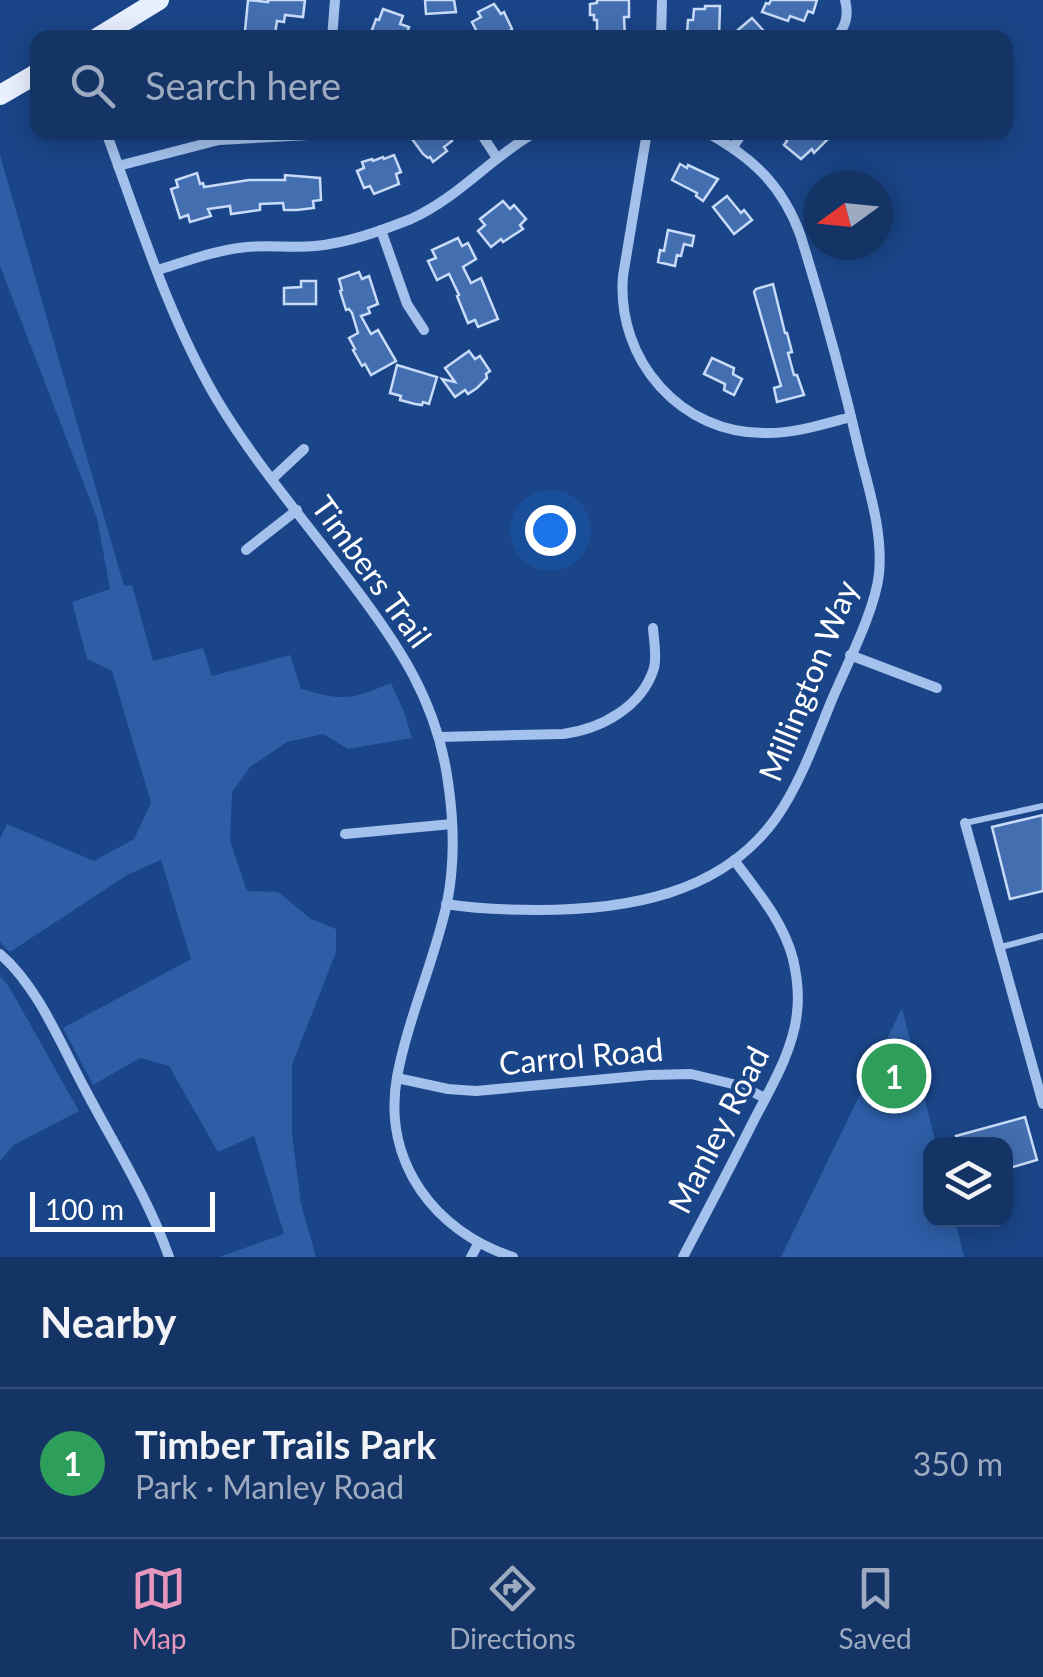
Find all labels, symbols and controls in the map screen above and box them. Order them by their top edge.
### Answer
search box [30,30,1013,140]
icon: search [65,58,120,113]
text: Search here [145,62,341,108]
north arrow [803,170,893,260]
street label: Timbers Trail [304,488,440,655]
your location [525,505,576,556]
street label: Millington Way [750,574,866,786]
street label: Carrol Road [497,1029,665,1082]
pin: 1 [862,1038,926,1114]
street label: Manley Road [659,1039,776,1219]
map controls [923,1137,1013,1227]
button: layers [923,1137,1013,1227]
scale bar [30,1187,215,1232]
text: 100 m [45,1192,124,1226]
text: Nearby [40,1297,177,1347]
text: Timber Trails Park [135,1421,436,1467]
text: 1 [63,1444,82,1483]
text: 350 m [913,1444,1003,1483]
text: Park · Manley Road [135,1467,404,1506]
tab: Map [131,1561,187,1655]
tab: Directions [449,1561,576,1655]
tab: Saved [838,1561,912,1655]

